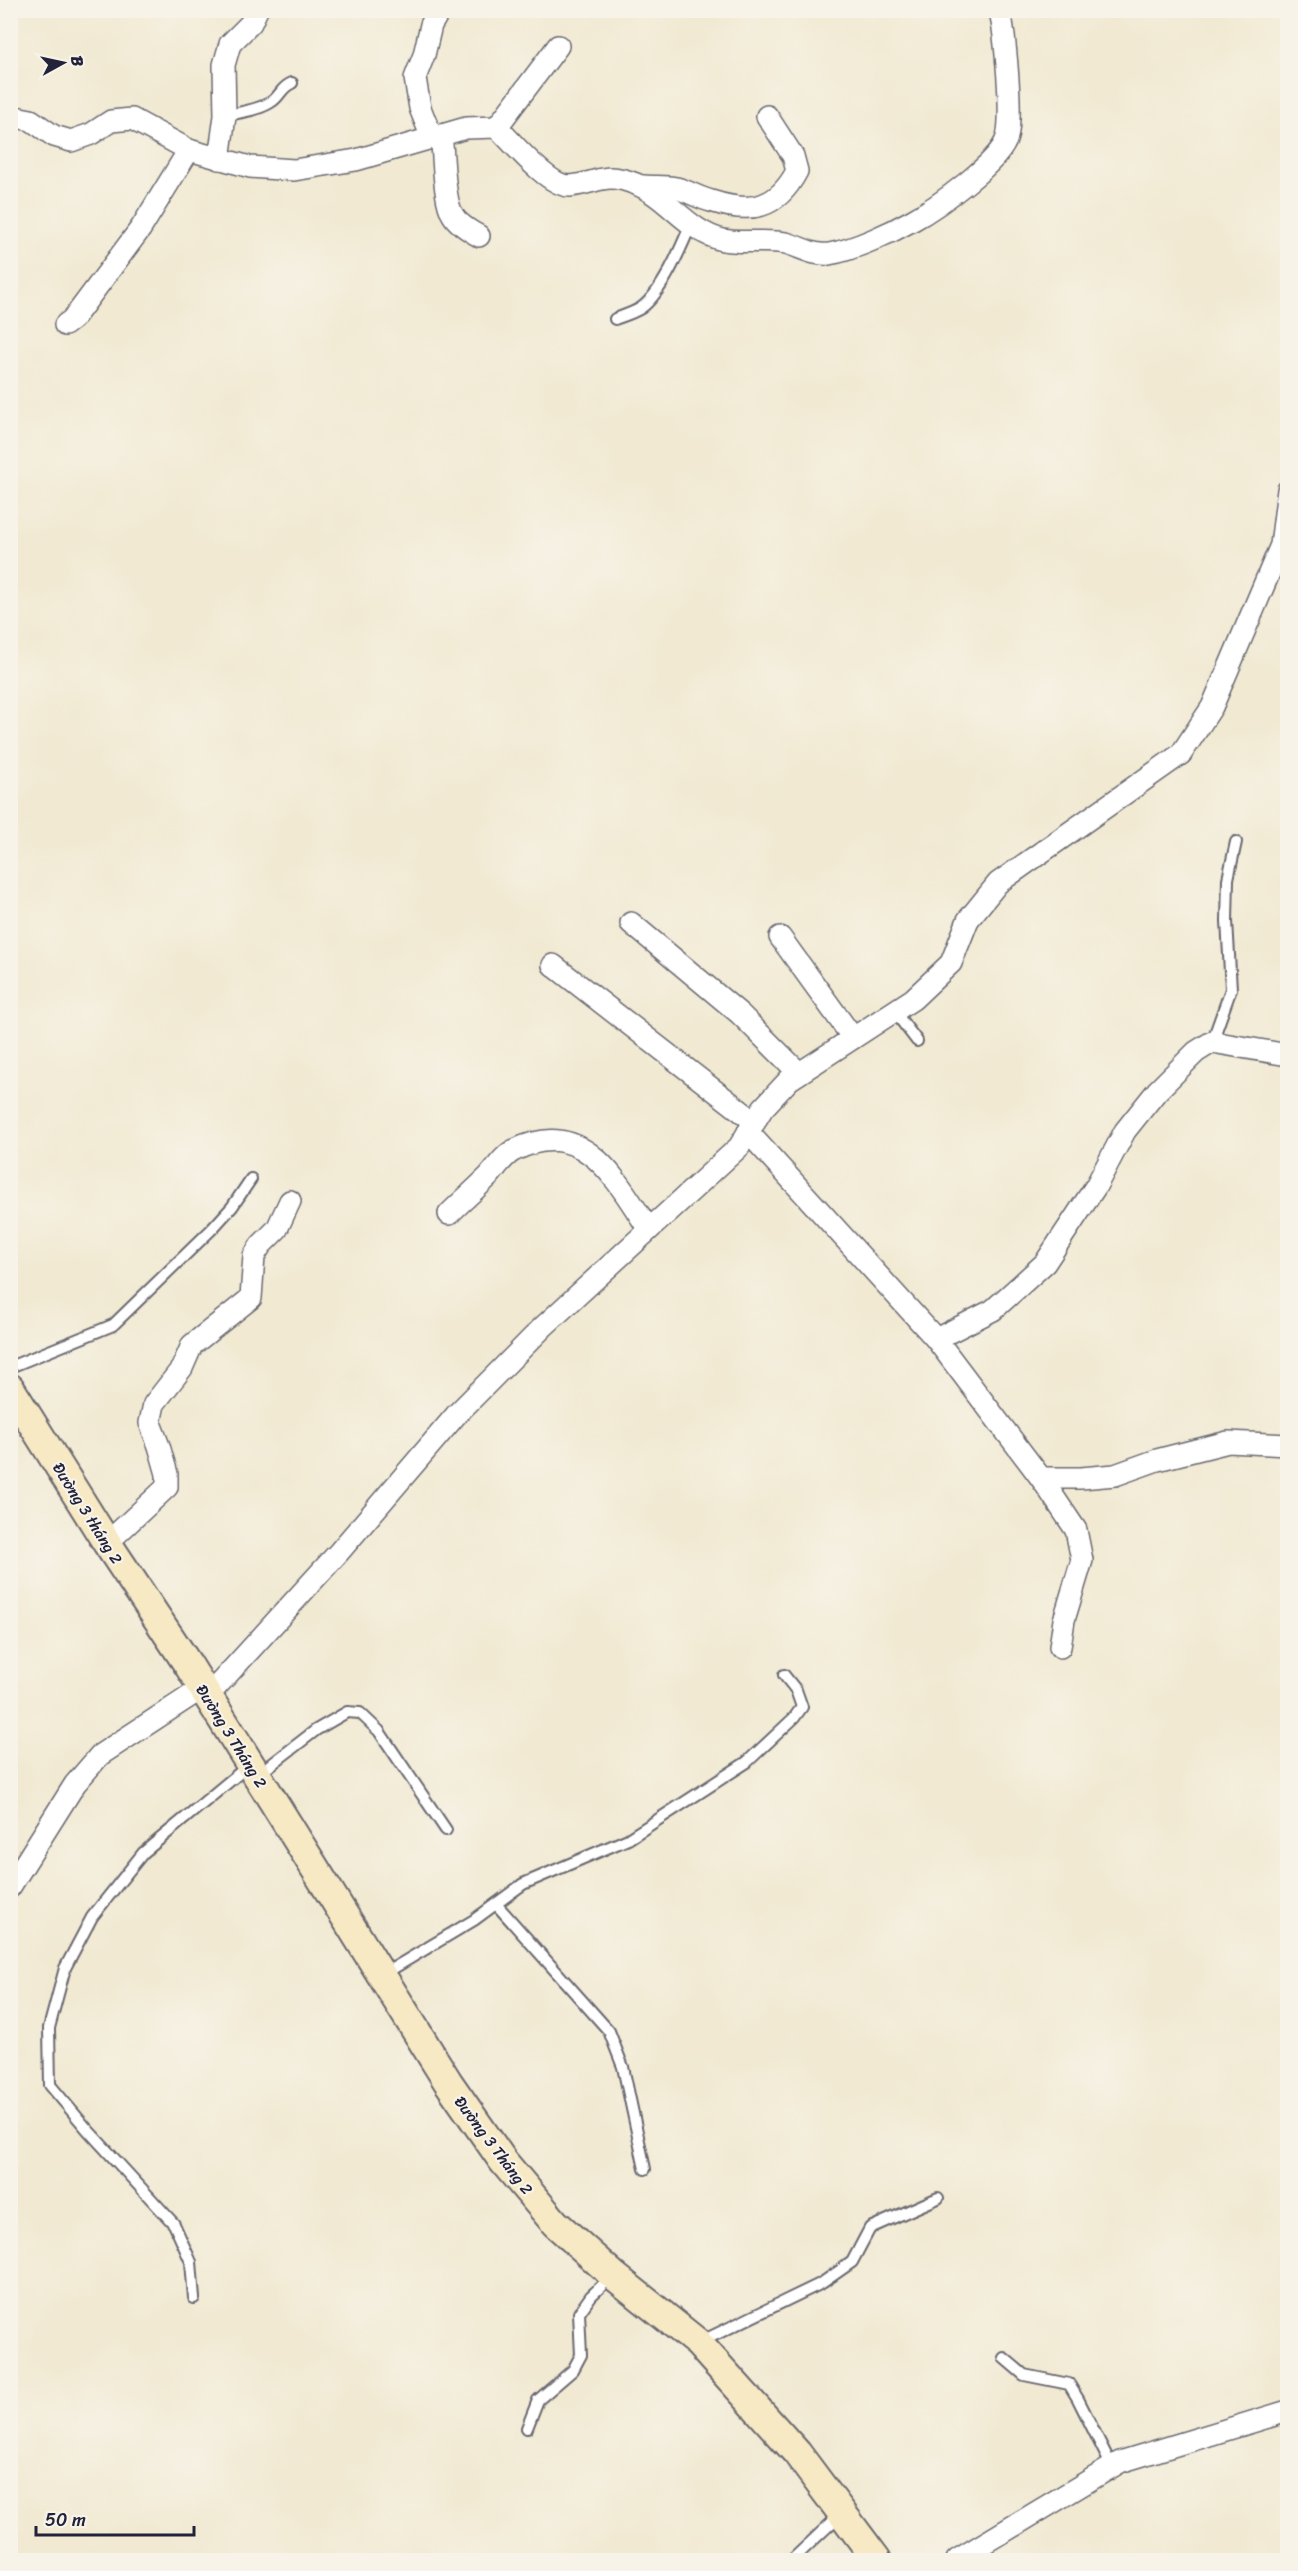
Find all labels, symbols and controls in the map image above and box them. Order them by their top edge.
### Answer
north arrow [33,33,93,93]
text: B [62,54,93,69]
street label: Đường 3 tháng 2 [45,1457,131,1570]
street label: Đường 3 Tháng 2 [188,1678,275,1794]
street label: Đường 3 Tháng 2 [446,2089,541,2201]
scale bar [36,2499,194,2537]
text: 50 m [45,2504,86,2536]

